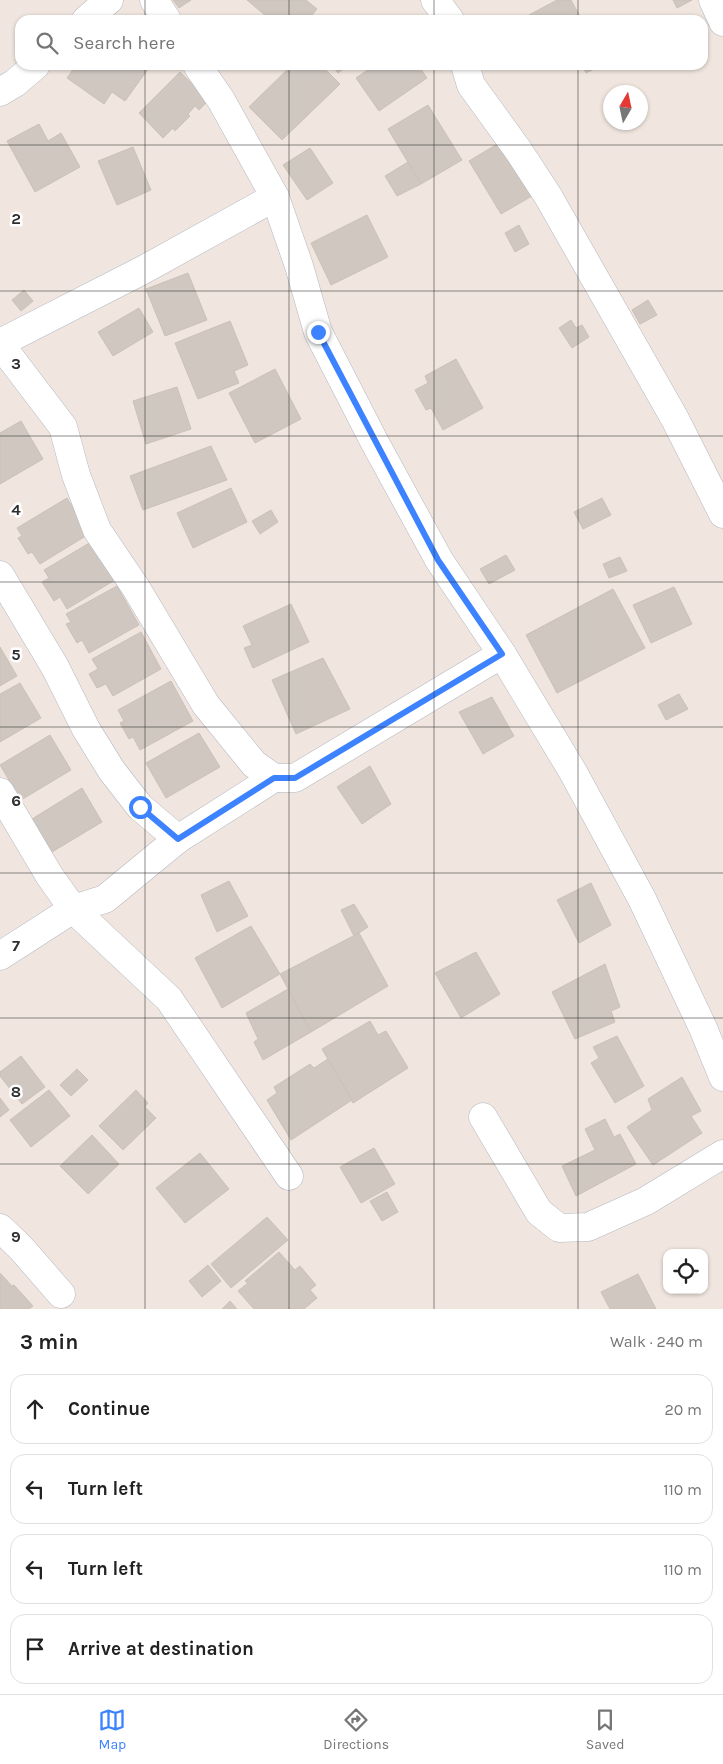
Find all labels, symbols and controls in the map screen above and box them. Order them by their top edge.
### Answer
search box [15,15,708,70]
icon: search [33,29,61,57]
text: Search here [73,32,175,54]
north arrow [603,85,648,130]
text: 2 [11,209,21,228]
route end [307,321,330,344]
text: 3 [11,354,21,373]
text: 4 [11,500,21,519]
text: 5 [11,645,21,664]
text: 6 [11,791,21,810]
route start [129,796,152,819]
text: 7 [12,936,20,955]
text: 8 [11,1082,21,1101]
text: 9 [11,1227,21,1246]
map controls [663,1249,708,1294]
button: locate [663,1249,708,1294]
text: 3 min [20,1330,78,1354]
text: Walk · 240 m [610,1332,703,1351]
icon: ahead [21,1395,49,1423]
text: Continue [68,1398,150,1420]
text: 20 m [664,1400,702,1419]
icon: left [21,1475,49,1503]
text: Turn left [68,1478,143,1500]
text: 110 m [663,1480,702,1499]
icon: left [21,1555,49,1583]
text: Turn left [68,1558,143,1580]
text: 110 m [663,1560,702,1579]
icon: arrive [21,1635,49,1663]
text: Arrive at destination [68,1638,254,1660]
tab: Map [98,1706,126,1753]
tab: Directions [323,1706,389,1753]
tab: Saved [586,1706,625,1753]

